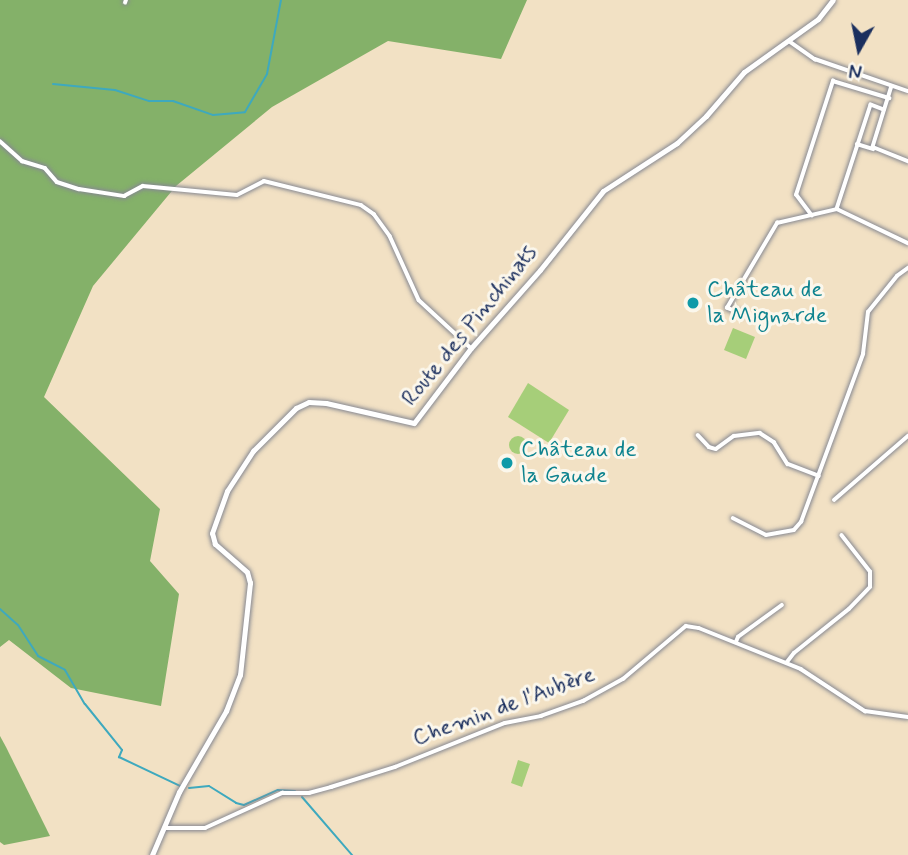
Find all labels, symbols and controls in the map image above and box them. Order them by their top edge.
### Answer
north arrow [824,14,894,84]
text: N [847,57,864,84]
street label: Route des Pinchinats [399,242,541,410]
place label: Château de la Mignarde [707,276,827,330]
marker: Château de la Mignarde [685,295,701,311]
place label: Château de la Gaude [521,436,637,490]
marker: Château de la Gaude [499,455,515,471]
street label: Chemin de l'Aubère [409,661,599,753]

